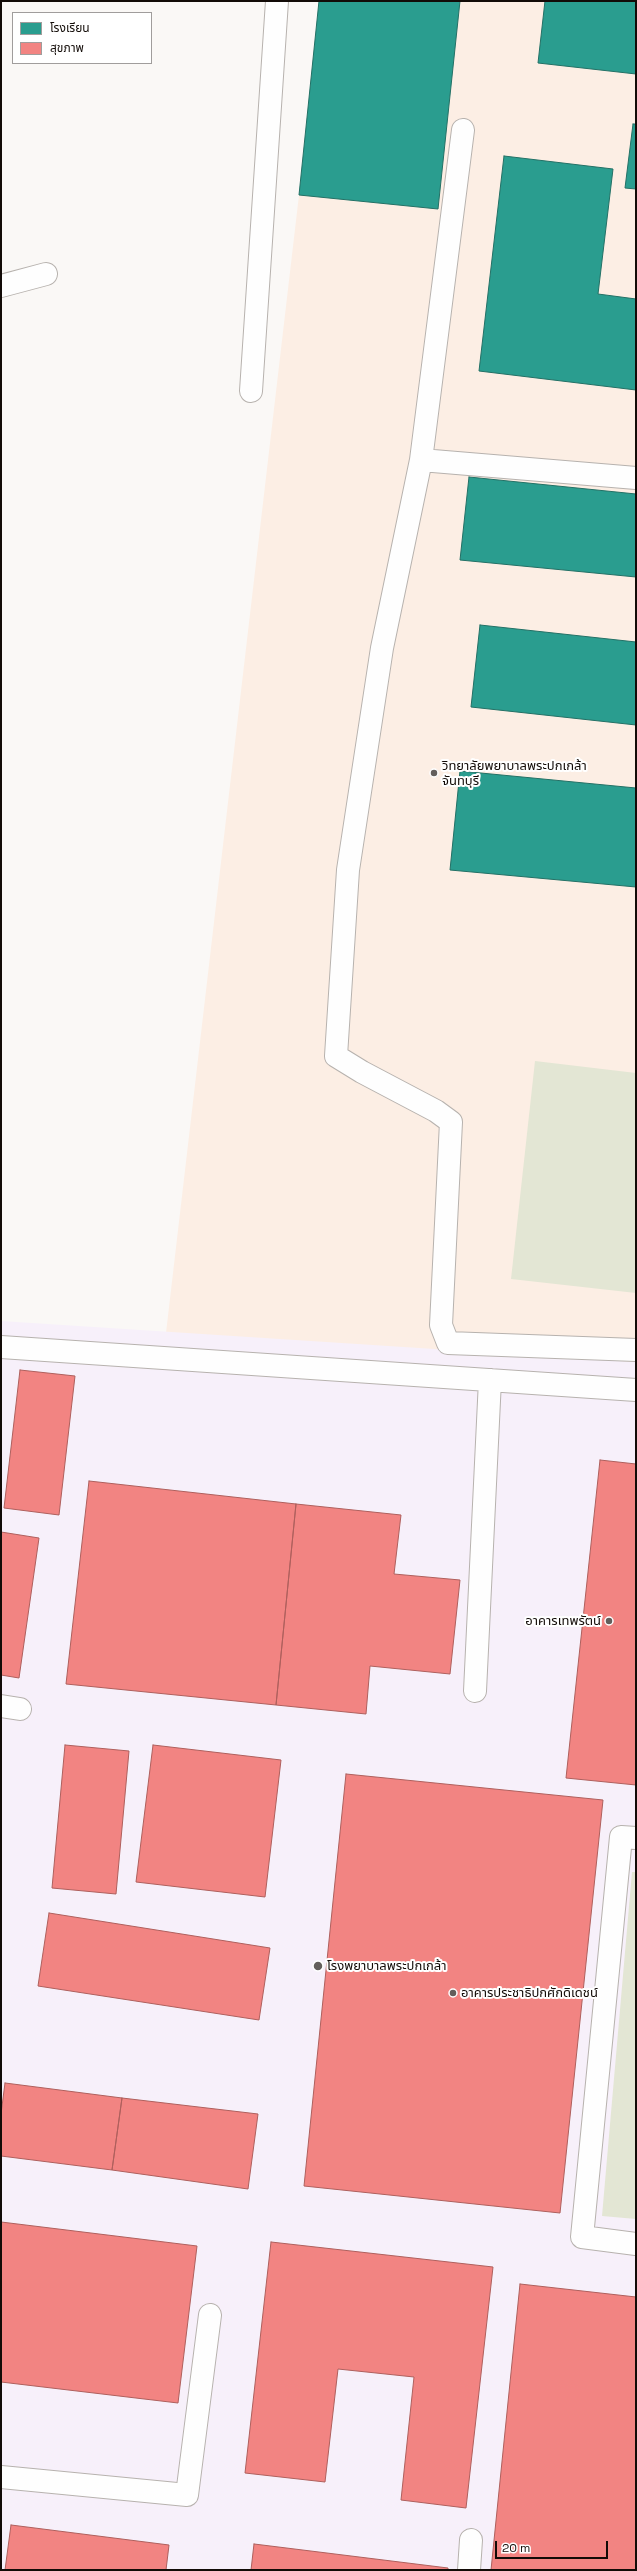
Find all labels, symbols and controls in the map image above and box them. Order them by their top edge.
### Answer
legend [12,12,152,64]
text: โรงเรียน [50,20,90,36]
text: สุขภาพ [50,40,84,56]
place label: วิทยาลัยพยาบาลพระปกเกล้า จันทบุรี [442,758,587,789]
marker: วิทยาลัยพยาบาลพระปกเกล้า จันทบุรี [429,768,439,778]
place label: อาคารเทพรัตน์ [525,1613,601,1629]
marker: อาคารเทพรัตน์ [604,1616,614,1626]
place label: โรงพยาบาลพระปกเกล้า [327,1958,447,1974]
marker: โรงพยาบาลพระปกเกล้า [312,1960,324,1972]
place label: อาคารประชาธิปกศักดิเดชน์ [461,1985,598,2001]
marker: อาคารประชาธิปกศักดิเดชน์ [448,1988,458,1998]
scale bar [497,2533,610,2559]
text: 20 m [502,2540,530,2556]

